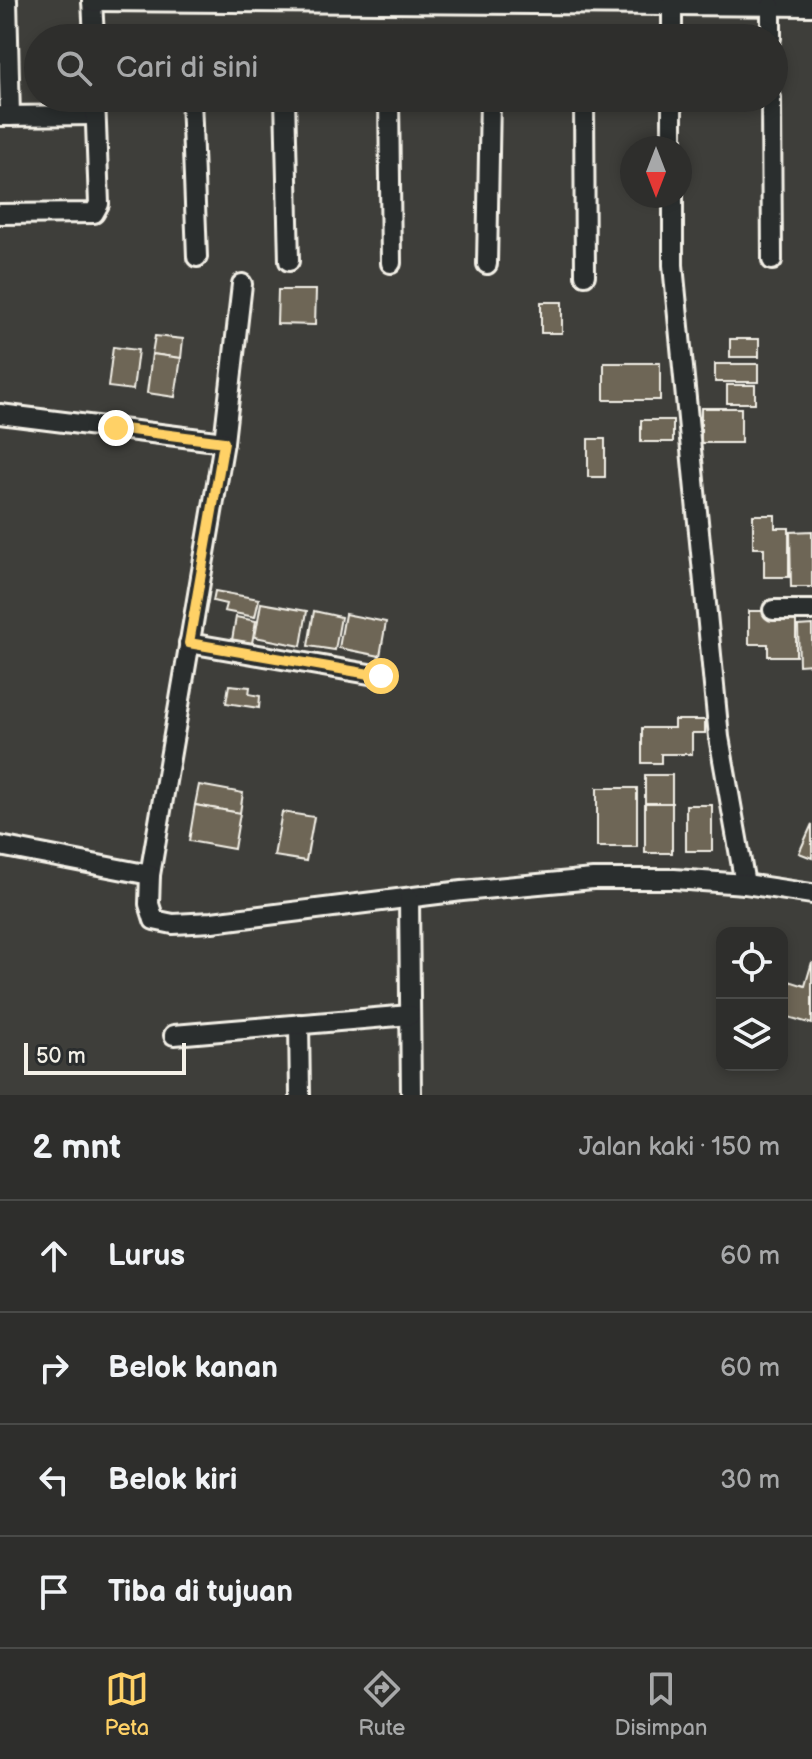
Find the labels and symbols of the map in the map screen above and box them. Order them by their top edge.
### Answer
north arrow [620,136,692,208]
route end [98,410,134,446]
route start [363,658,399,694]
scale bar [24,1039,186,1075]

